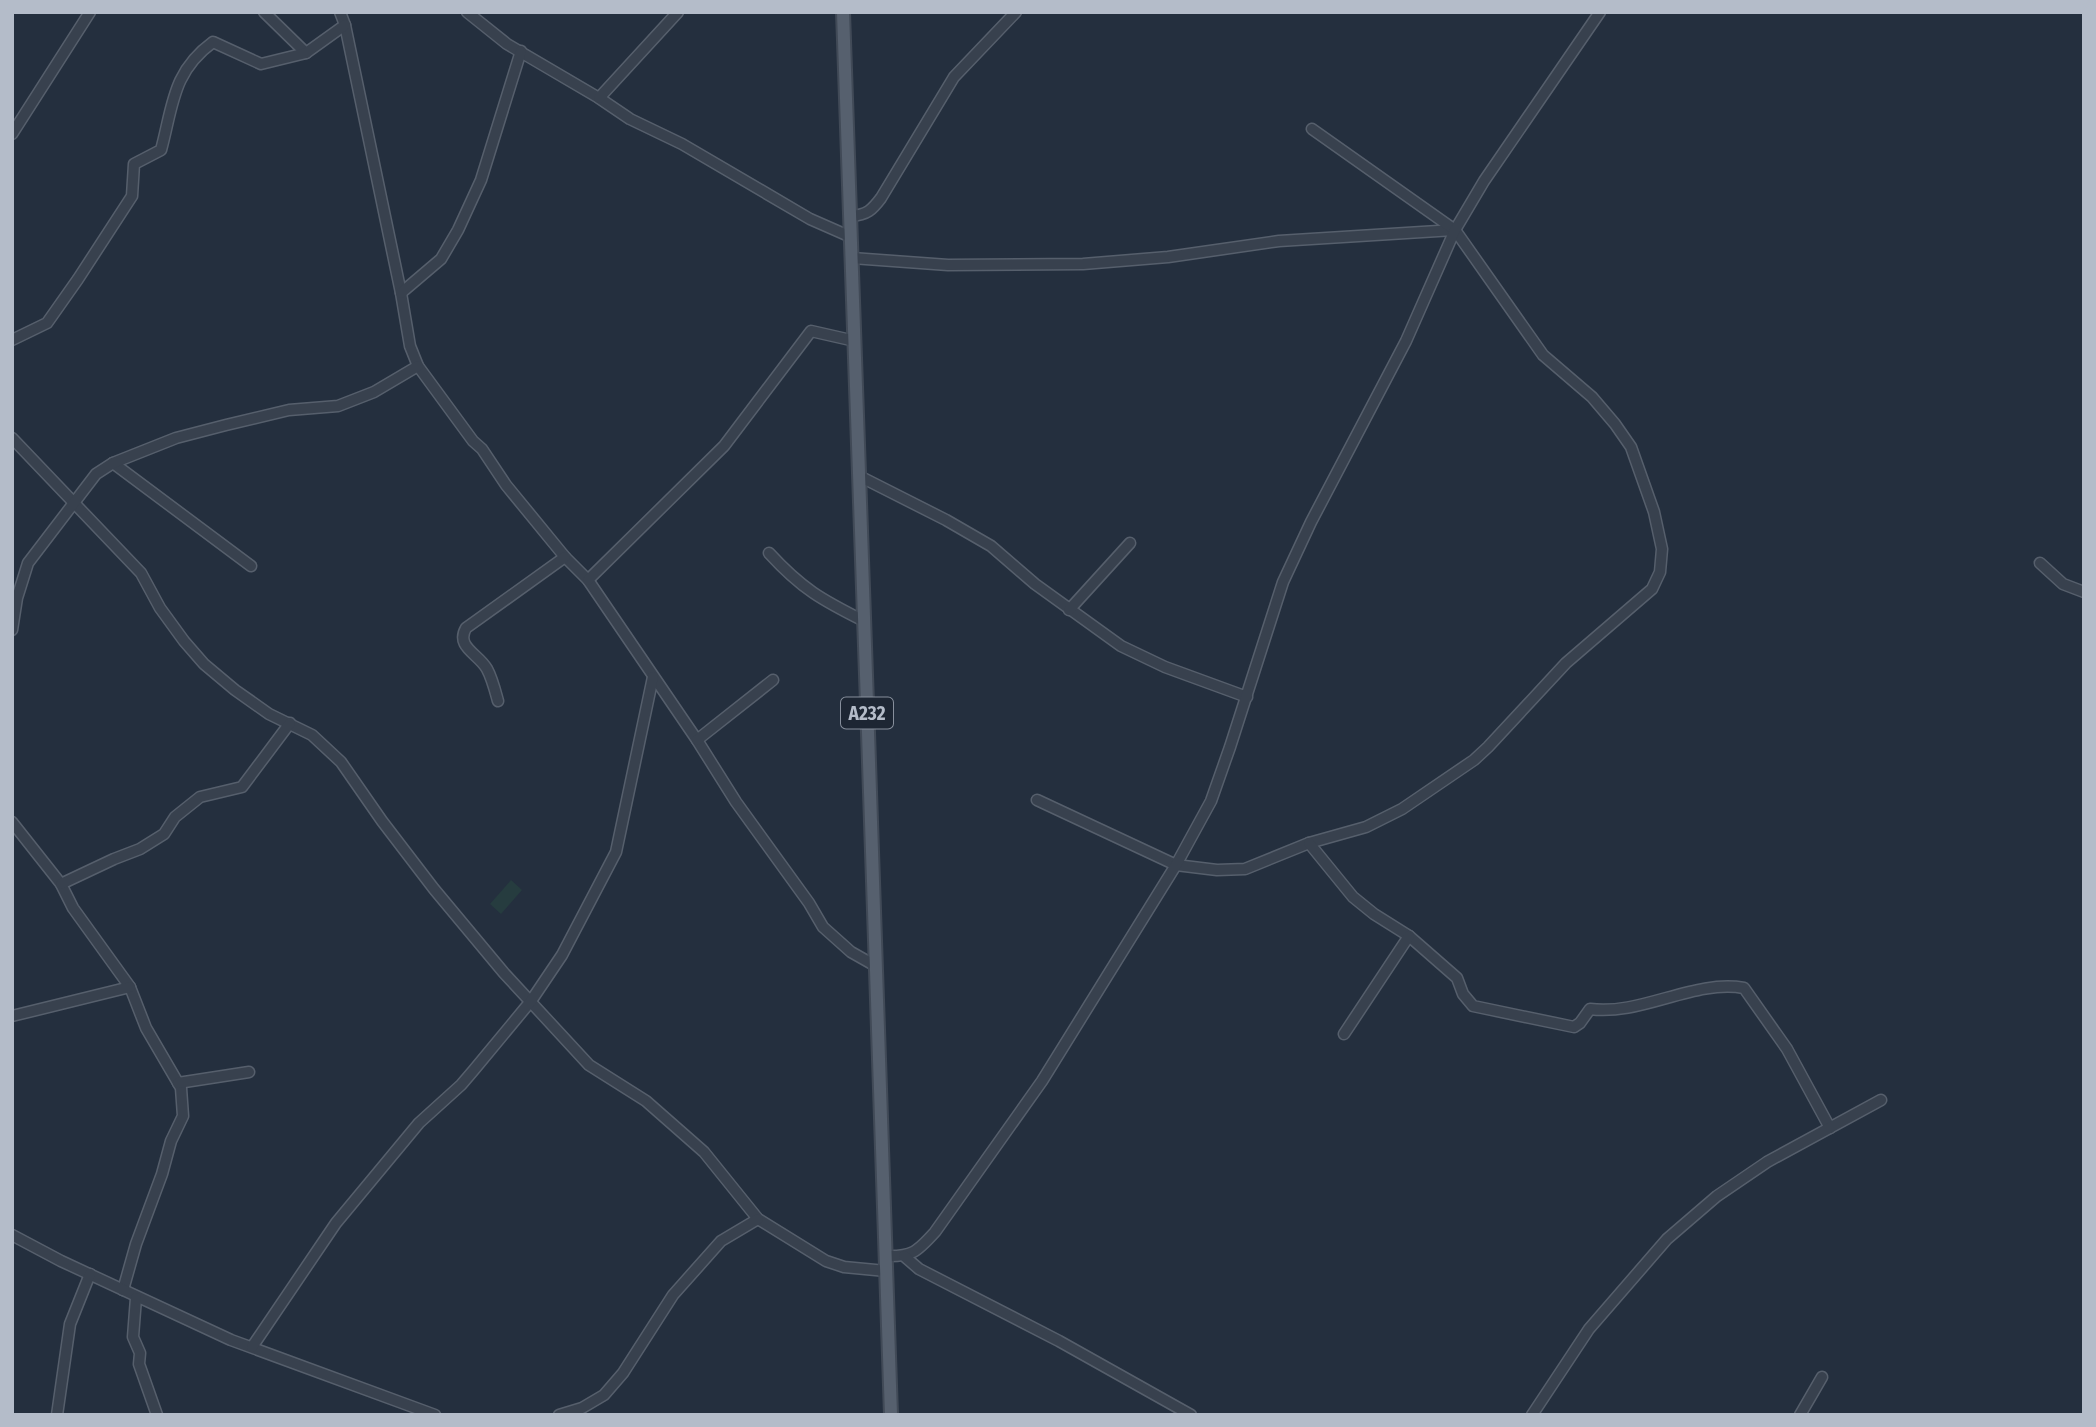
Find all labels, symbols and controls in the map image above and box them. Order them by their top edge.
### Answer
road number: A232 [841,698,893,728]

